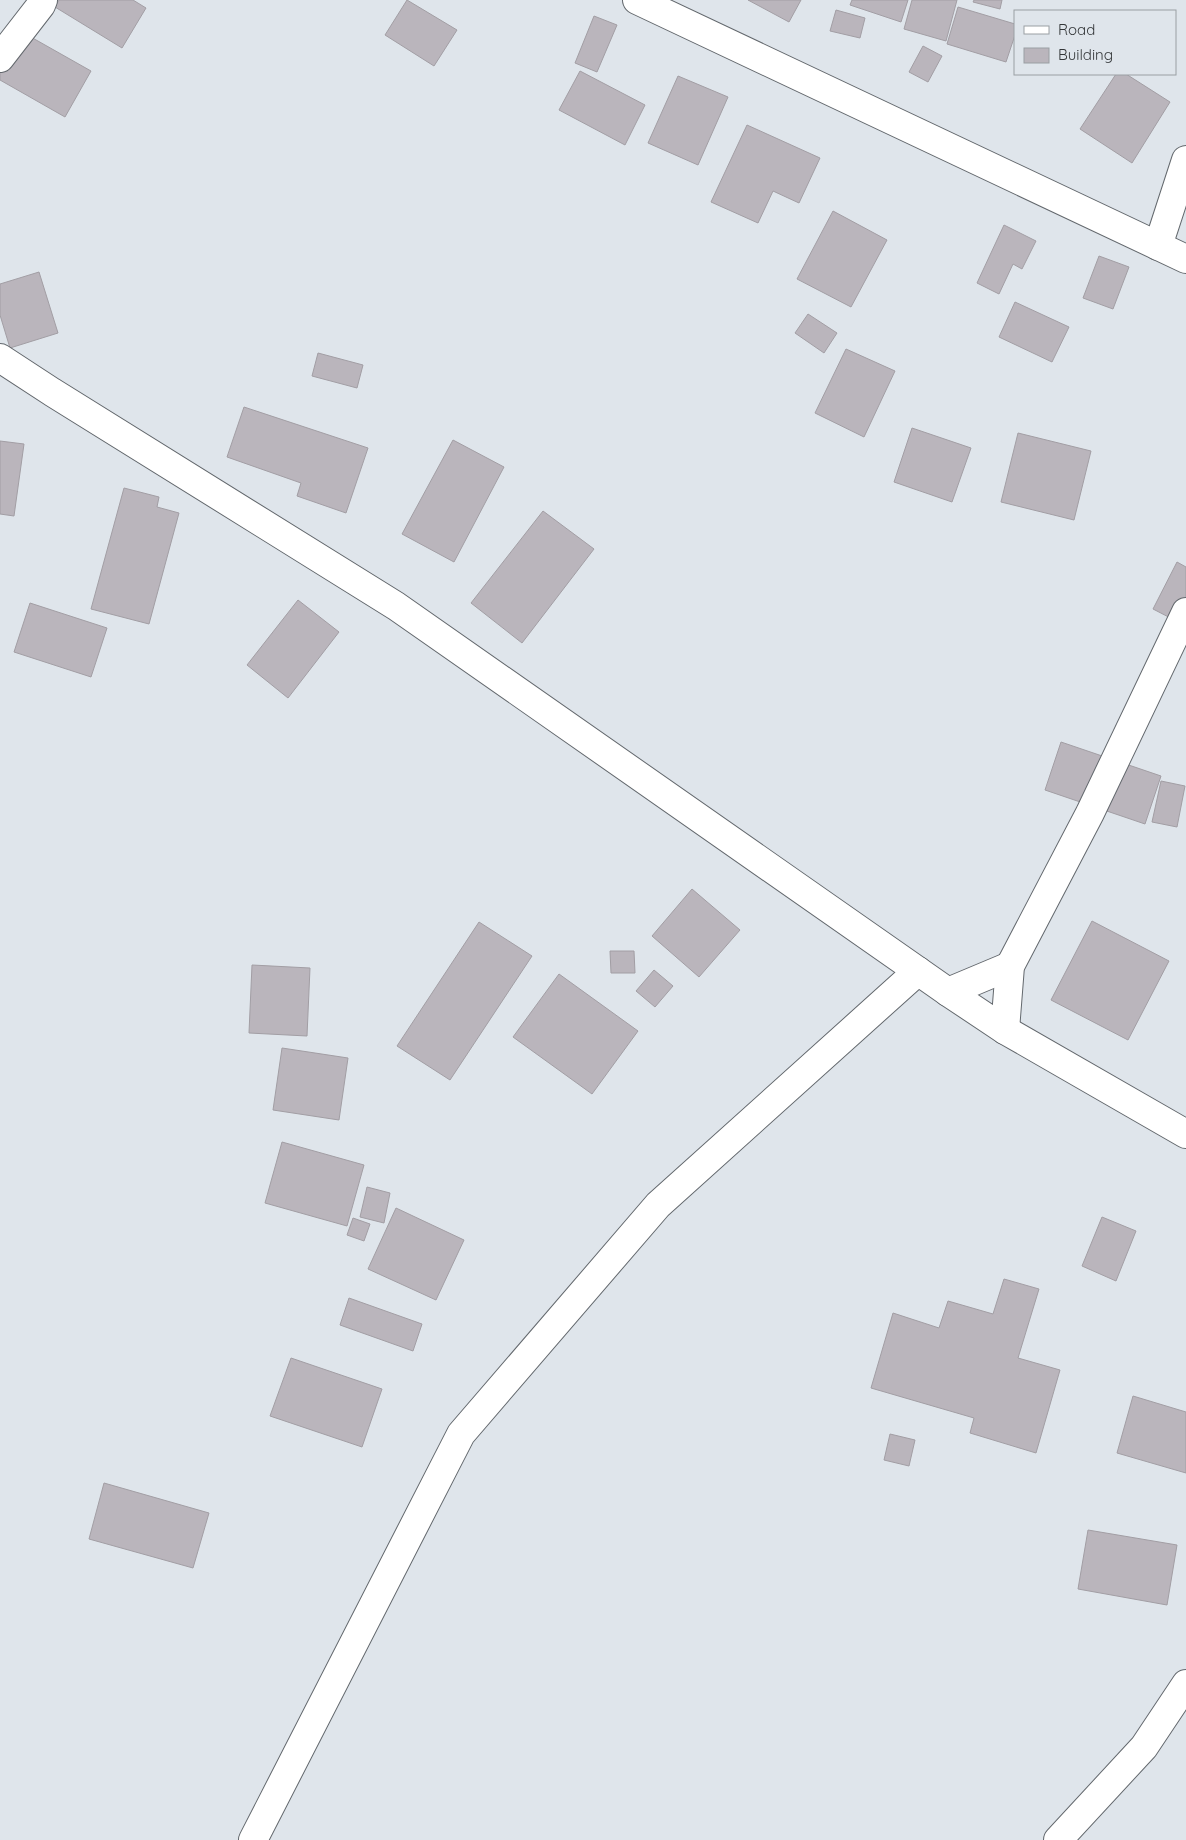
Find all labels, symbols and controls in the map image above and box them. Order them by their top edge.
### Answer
legend [1014,10,1176,75]
text: Road [1058,20,1095,39]
text: Building [1058,45,1113,64]

